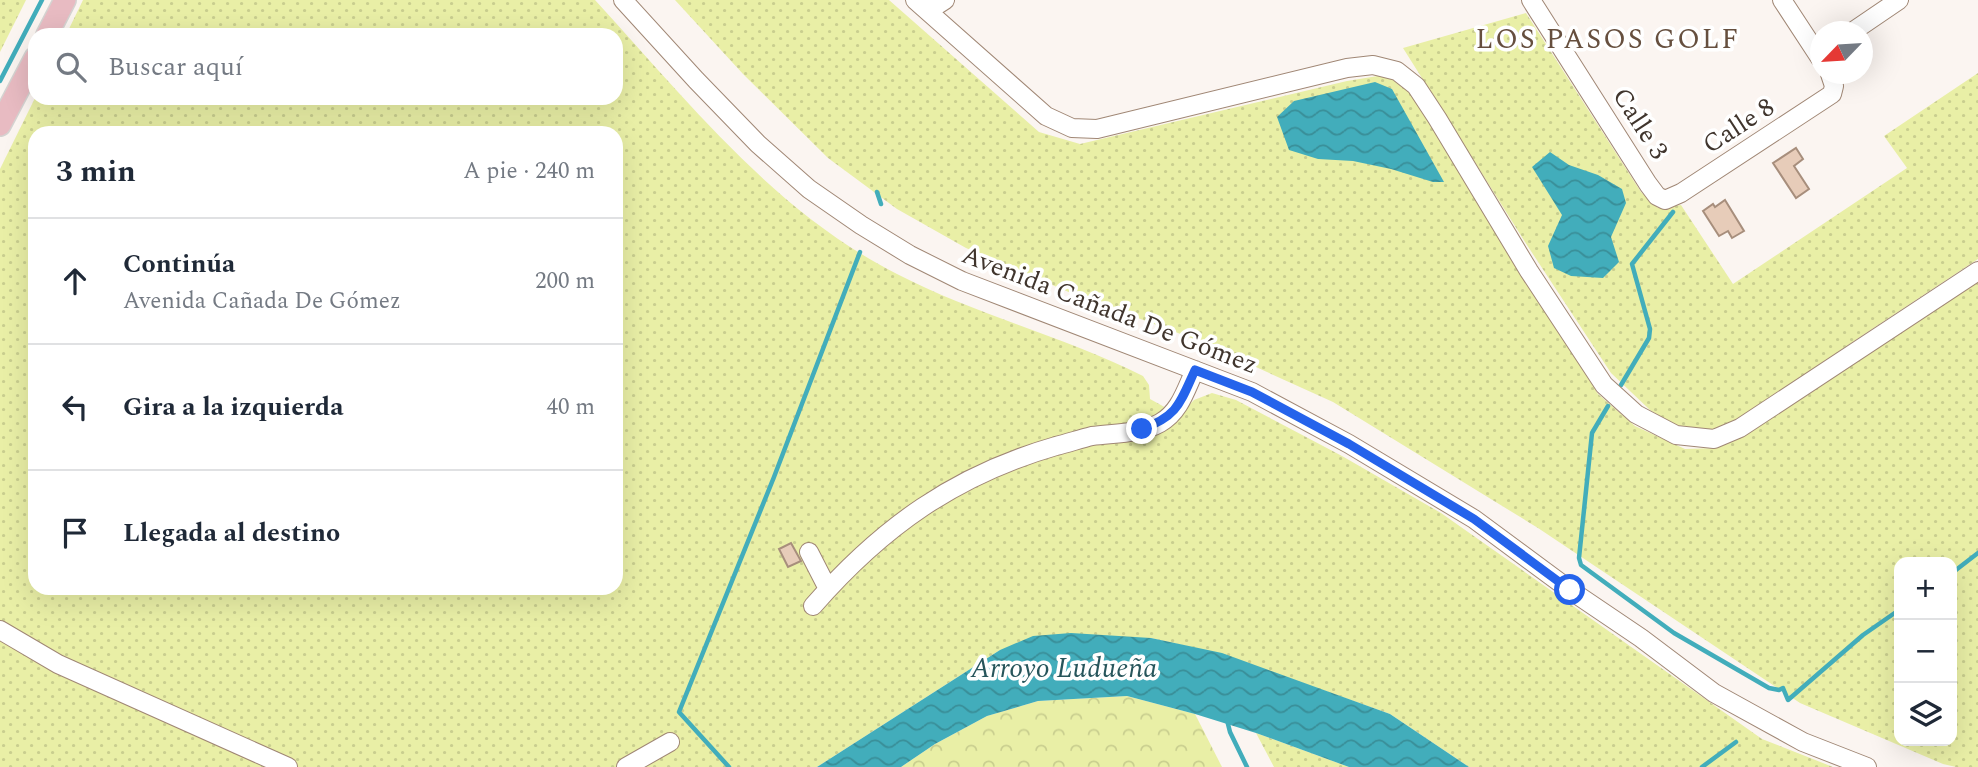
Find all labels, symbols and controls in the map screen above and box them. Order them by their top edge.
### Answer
district label: LOS PASOS GOLF [1476,18,1740,61]
north arrow [1810,21,1873,84]
search box [28,28,623,105]
text: Buscar aquí [108,47,243,87]
icon: search [52,48,90,86]
street label: Calle 3 [1602,80,1678,167]
street label: Calle 8 [1695,88,1782,164]
text: 3 min [56,149,136,195]
text: A pie · 240 m [463,154,595,189]
street label: Avenida Cañada De Gómez [956,235,1263,385]
text: Continúa [123,244,235,284]
icon: ahead [56,262,94,300]
text: 200 m [535,264,595,299]
text: Avenida Cañada De Gómez [123,284,401,319]
text: Gira a la izquierda [123,387,344,427]
icon: left [56,388,94,426]
text: 40 m [546,390,595,425]
route end [1126,413,1157,444]
text: Llegada al destino [123,513,340,553]
icon: arrive [56,514,94,552]
map controls [1894,557,1957,746]
button: + [1894,557,1957,620]
route start [1554,574,1585,605]
button: − [1894,620,1957,683]
water label: Arroyo Ludueña [970,647,1157,690]
button: layers [1894,683,1957,746]

